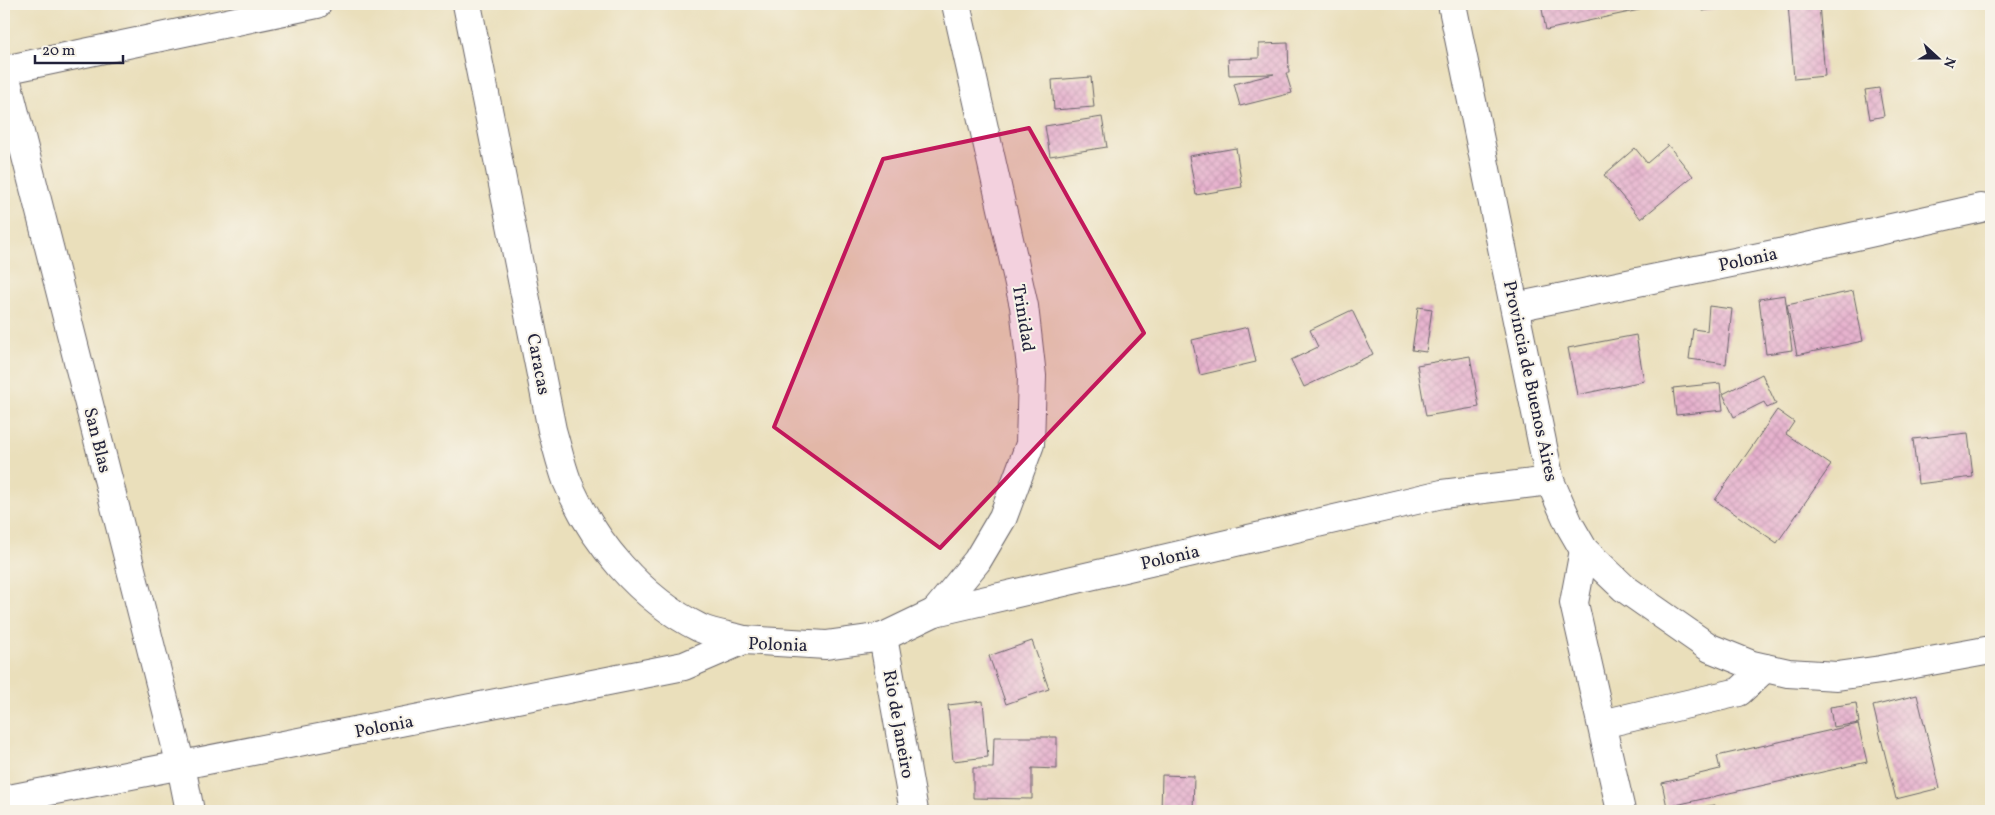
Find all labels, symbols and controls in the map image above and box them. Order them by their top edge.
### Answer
scale bar [35,32,122,64]
north arrow [1912,32,1962,82]
text: 20 m [42,41,75,62]
text: N [1938,54,1959,70]
street label: Polonia [1717,242,1780,279]
street label: Provincia de Buenos Aires [1496,279,1563,484]
street label: Trinidad [1005,283,1040,354]
street label: Caracas [519,331,556,397]
street label: San Blas [76,405,117,476]
street label: Polonia [1138,540,1202,577]
street label: Polonia [748,632,808,659]
street label: Rio de Janeiro [876,668,919,781]
street label: Polonia [353,710,416,745]

